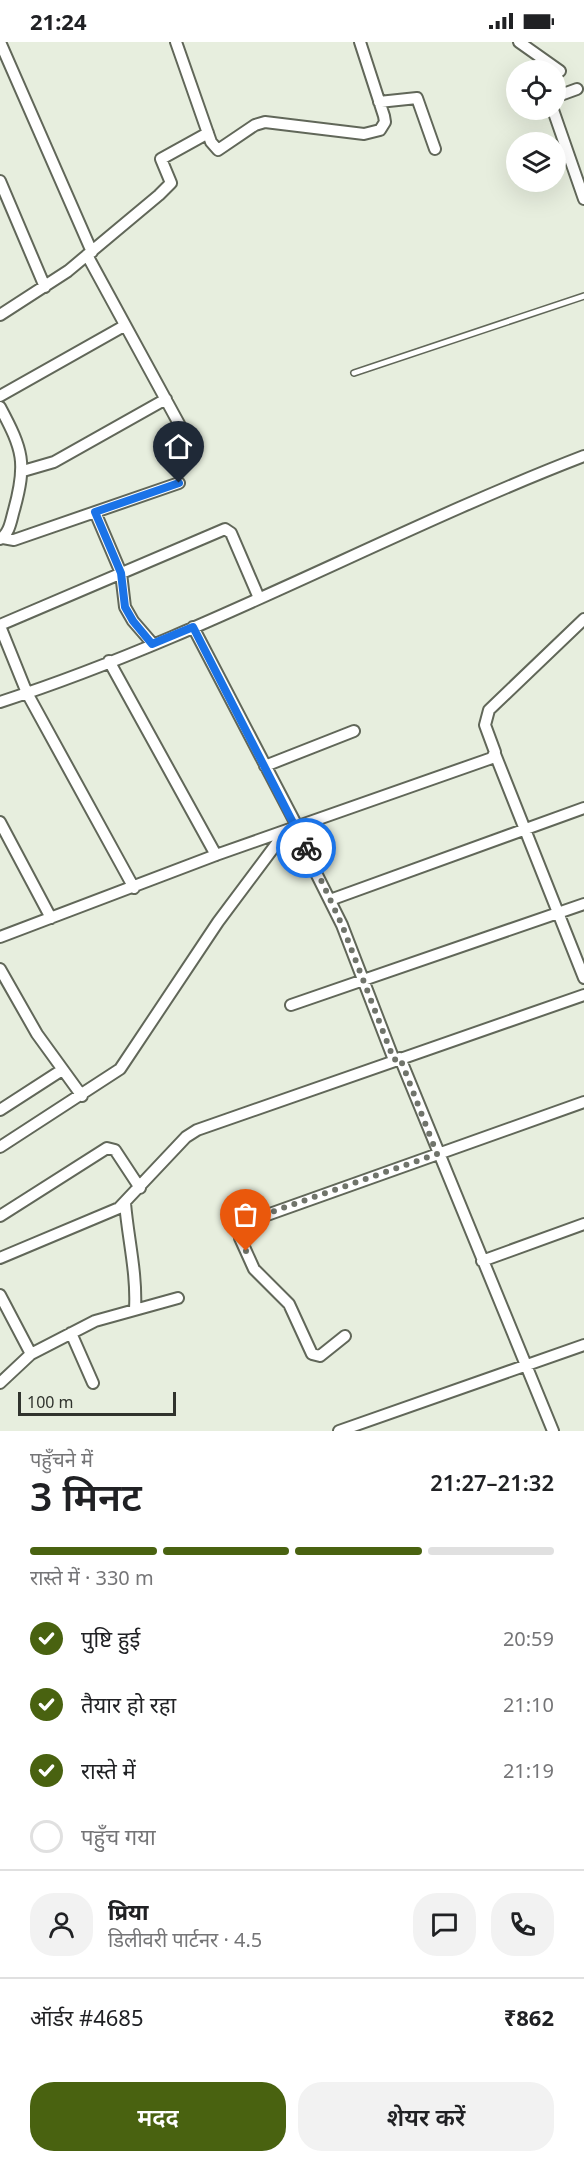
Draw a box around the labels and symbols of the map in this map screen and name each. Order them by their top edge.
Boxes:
pin [153,421,204,483]
courier [276,818,336,878]
pin [220,1189,271,1251]
scale bar [18,1389,176,1416]

